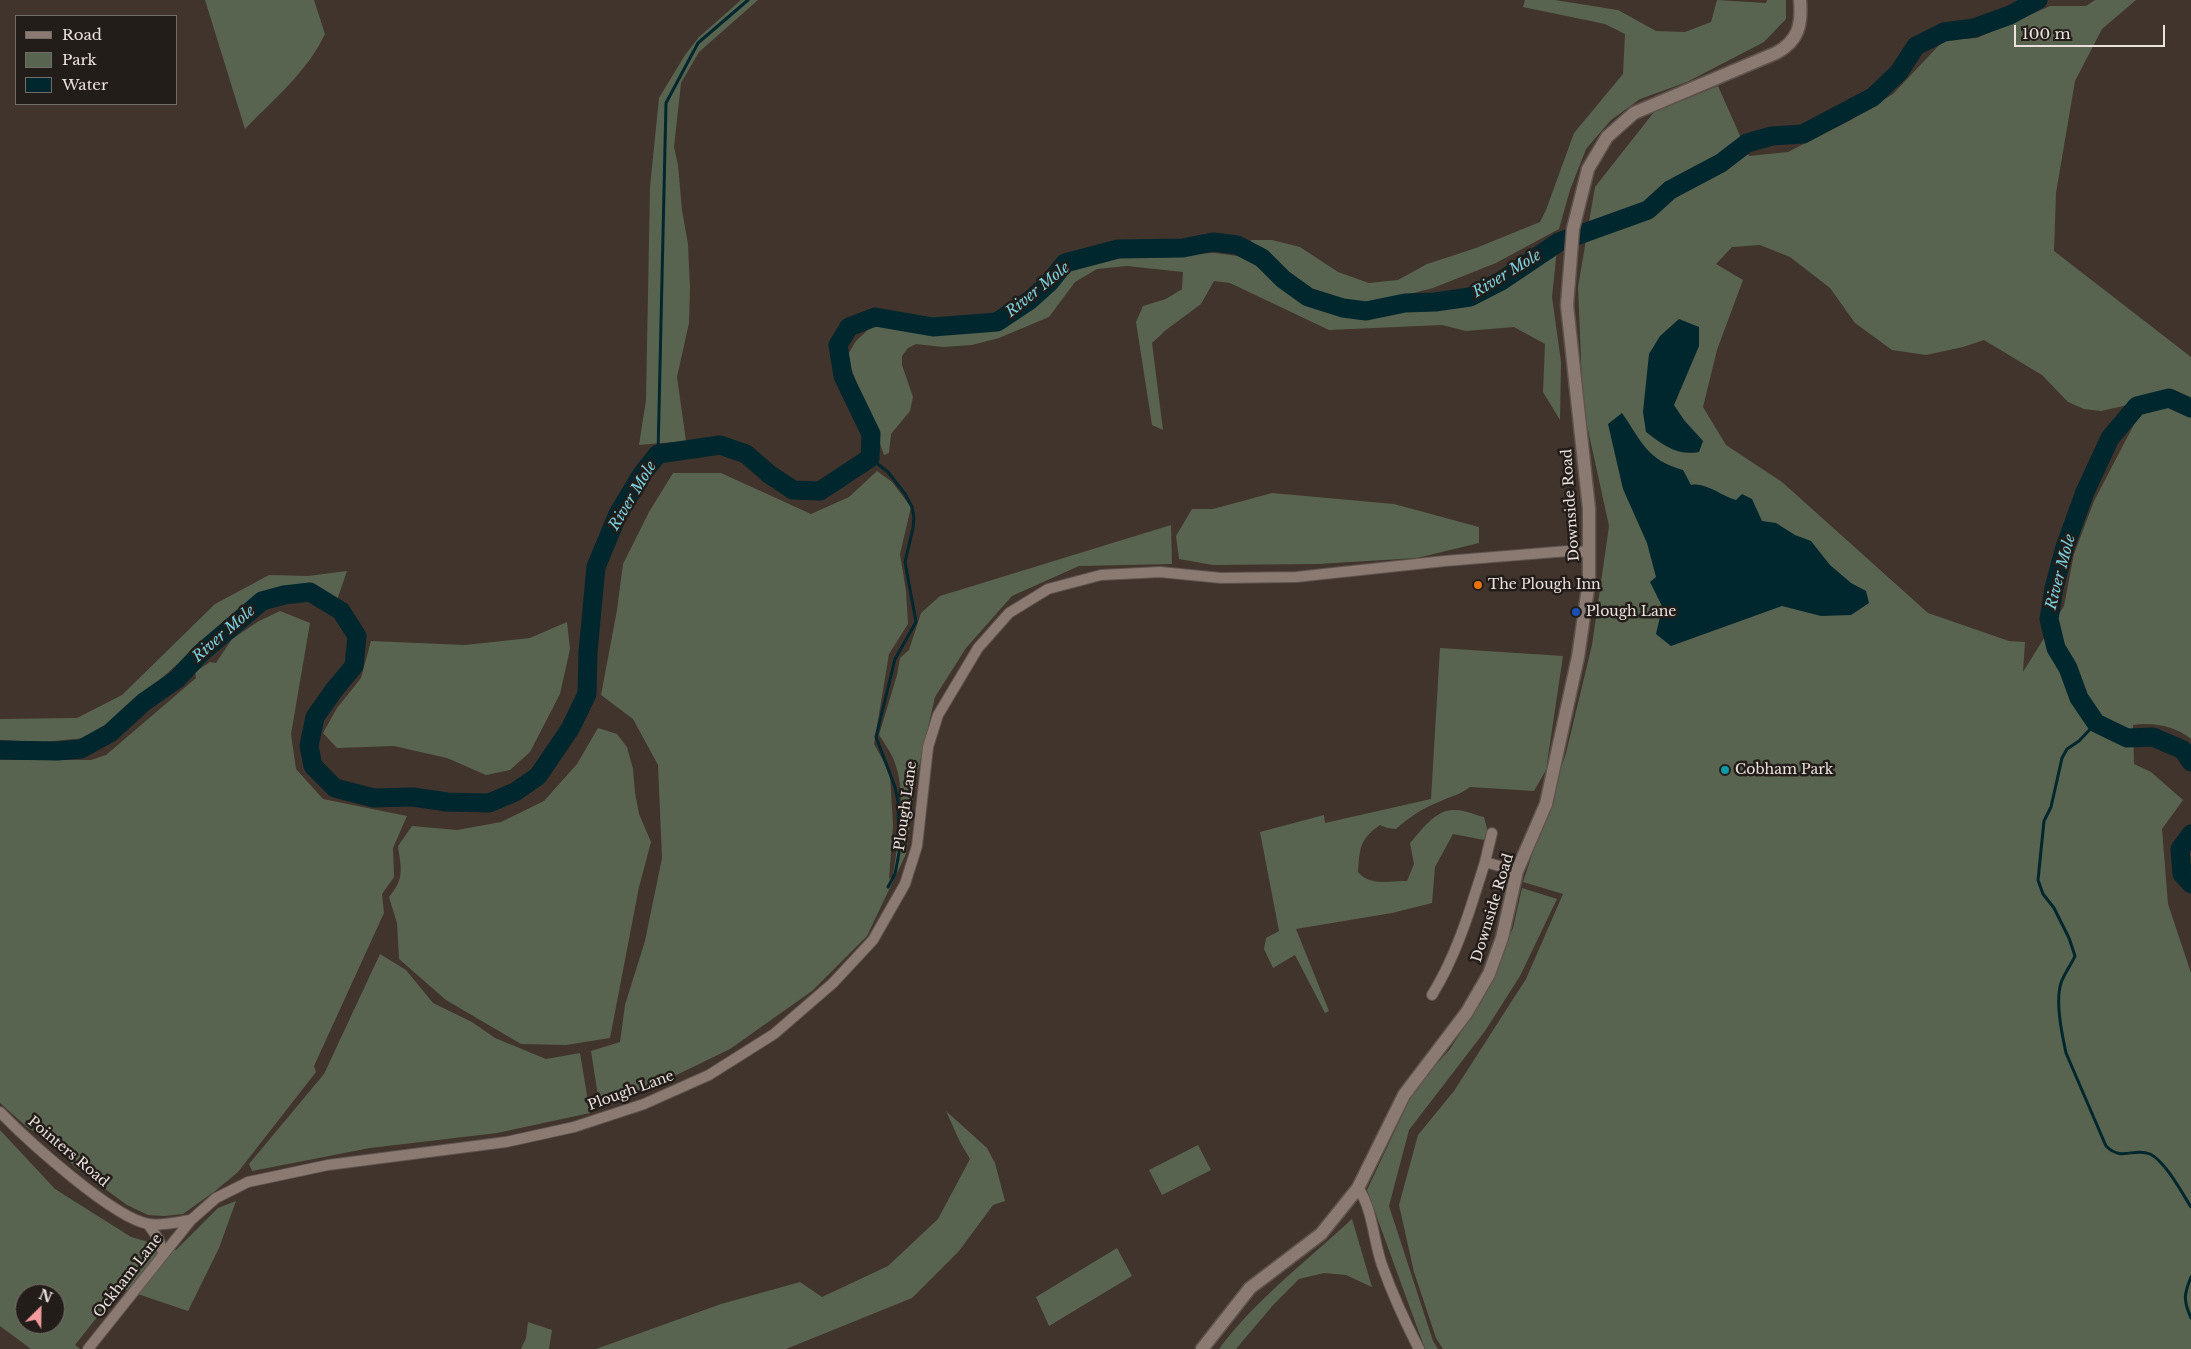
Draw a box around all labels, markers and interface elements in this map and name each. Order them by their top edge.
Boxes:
legend [15,15,178,105]
scale bar [2016,15,2167,47]
text: 100 m [2022,24,2071,43]
text: Road [62,25,102,44]
text: Park [62,50,97,69]
text: Water [62,75,108,94]
water label: River Mole [1469,246,1545,302]
water label: River Mole [1002,259,1074,321]
street label: Downside Road [1559,448,1583,562]
water label: River Mole [605,458,661,534]
water label: River Mole [2042,533,2080,611]
place label: The Plough Inn [1488,577,1601,593]
marker: The Plough Inn [1472,579,1484,591]
water label: River Mole [189,602,259,666]
place label: Plough Lane [1586,604,1676,620]
marker: Plough Lane [1570,606,1582,618]
street label: Plough Lane [891,760,921,852]
place label: Cobham Park [1735,762,1833,778]
marker: Cobham Park [1719,764,1731,776]
street label: Downside Road [1468,852,1518,964]
street label: Plough Lane [586,1068,676,1114]
street label: Pointers Road [24,1113,112,1191]
street label: Ockham Lane [90,1231,166,1321]
north arrow [15,1284,65,1334]
text: N [36,1285,55,1307]

